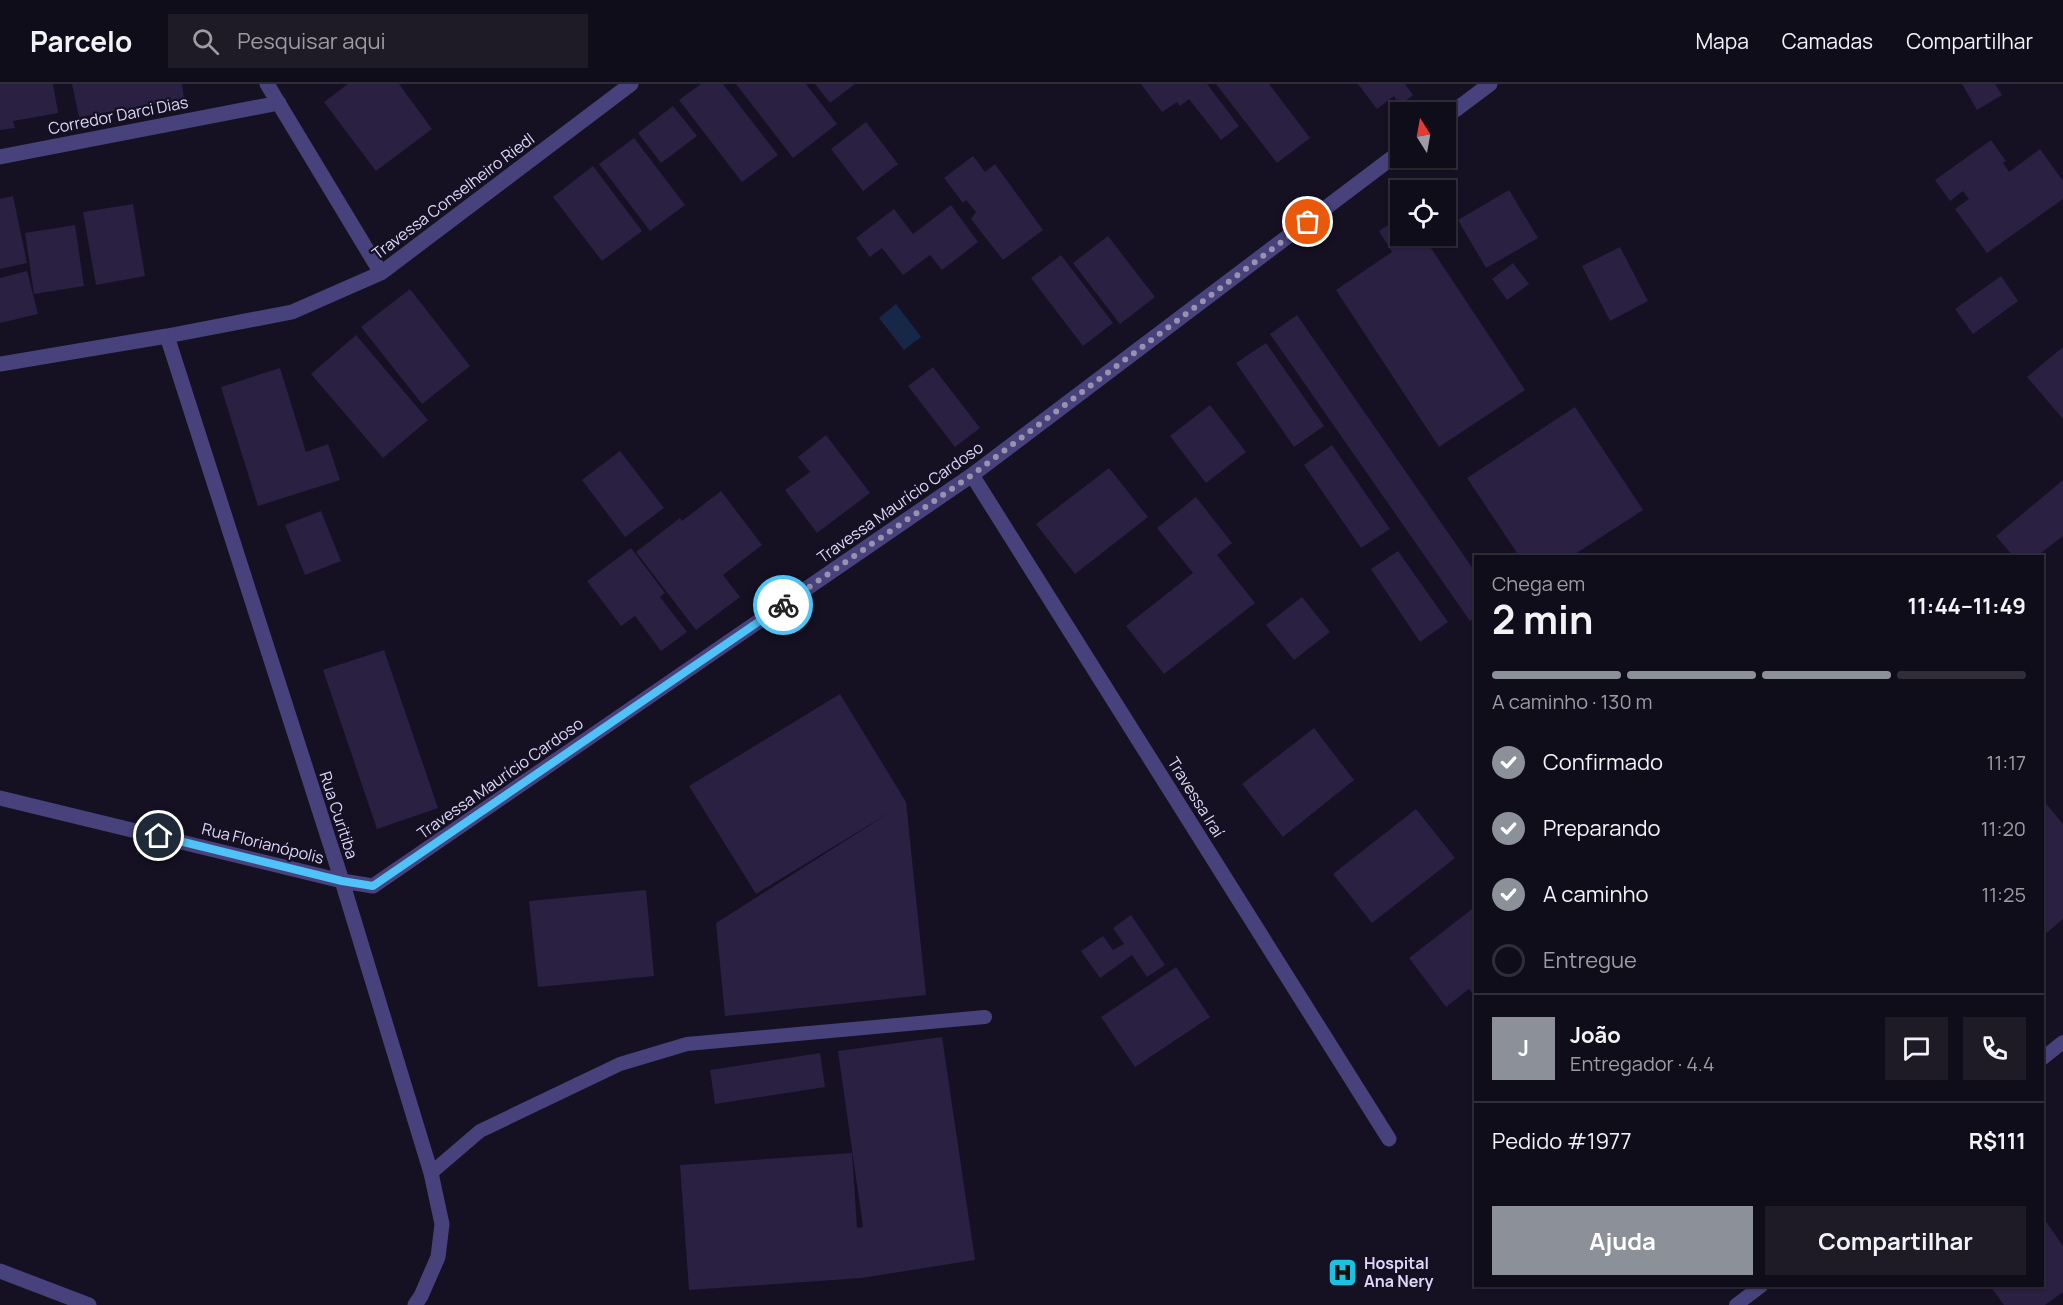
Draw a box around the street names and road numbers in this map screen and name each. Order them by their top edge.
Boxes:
street label: Corredor Darci Dias [46,91,190,139]
street label: Travessa Conselheiro Riedl [367,128,539,264]
street label: Travessa Maurício Cardoso [813,436,987,568]
street label: Travessa Maurício Cardoso [413,712,587,844]
street label: Travessa Iraí [1163,753,1229,841]
street label: Rua Curitiba [315,768,363,862]
street label: Rua Florianópolis [200,817,326,869]

